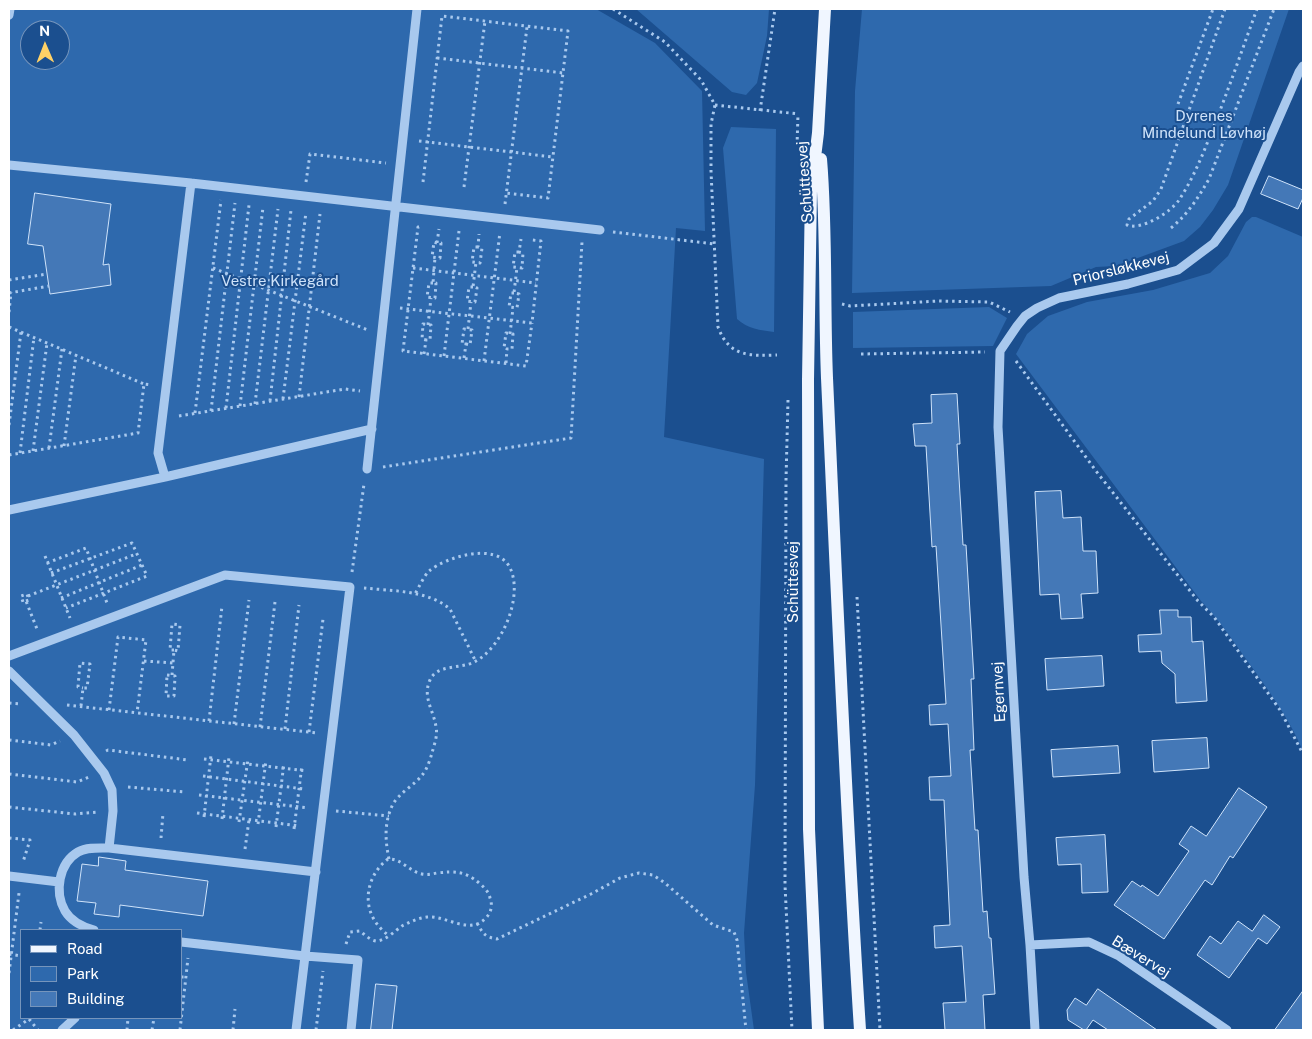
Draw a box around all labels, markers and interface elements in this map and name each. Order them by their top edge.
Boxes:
north arrow [20,20,70,70]
text: N [39,23,50,39]
park label: Dyrenes Mindelund Løvhøj [1142,107,1266,142]
street label: Schüttesvej [793,140,817,224]
street label: Priorsløkkevej [1071,248,1171,290]
park label: Vestre Kirkegård [221,272,339,290]
street label: Schüttesvej [784,541,802,623]
street label: Egernvej [988,661,1010,723]
legend [20,929,182,1019]
street label: Bævervej [1108,932,1174,982]
text: Road [67,940,103,957]
text: Park [67,965,99,982]
text: Building [67,990,125,1007]

